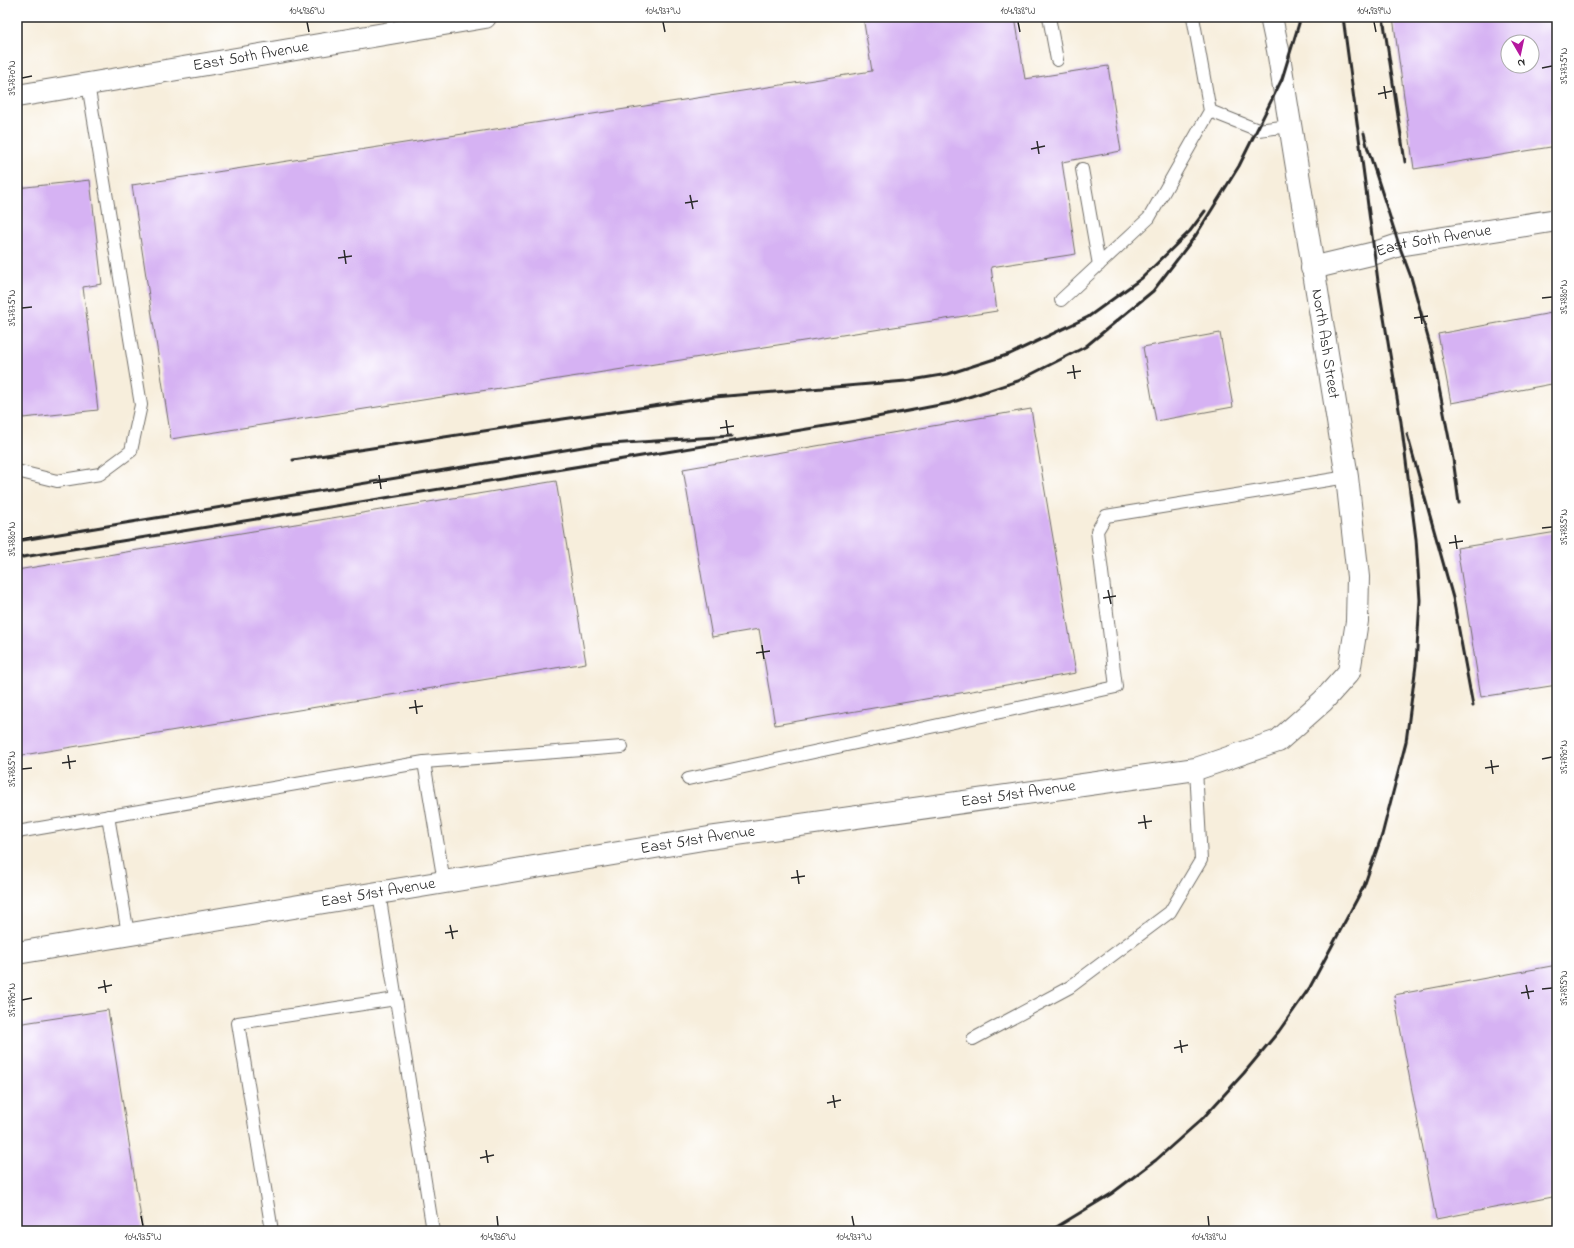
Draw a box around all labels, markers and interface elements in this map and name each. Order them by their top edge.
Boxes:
text: 104.936°W [289,4,325,19]
text: 104.937°W [645,4,681,19]
text: 104.938°W [1001,4,1036,19]
text: 104.939°W [1357,4,1391,19]
north arrow [1500,34,1540,74]
street label: East 50th Avenue [191,35,311,78]
text: 39.7875°N [1557,48,1572,84]
text: N [1516,54,1526,71]
text: 39.7870°N [5,60,20,95]
street label: East 50th Avenue [1373,218,1494,264]
text: 39.7880°N [1557,279,1572,314]
street label: North Ash Street [1304,287,1346,401]
text: 39.7875°N [5,290,20,326]
text: 39.7885°N [1557,509,1572,545]
text: 39.7880°N [5,521,20,556]
text: 39.7890°N [1557,740,1572,774]
text: 39.7885°N [5,751,20,787]
street label: East 51st Avenue [960,774,1078,814]
street label: East 51st Avenue [639,820,757,861]
street label: East 51st Avenue [319,872,438,914]
text: 39.7895°N [1557,970,1572,1006]
text: 39.7890°N [5,983,20,1017]
text: 104.935°W [125,1230,162,1245]
text: 104.936°W [480,1230,516,1245]
text: 104.937°W [836,1230,872,1245]
text: 104.938°W [1192,1230,1227,1245]

